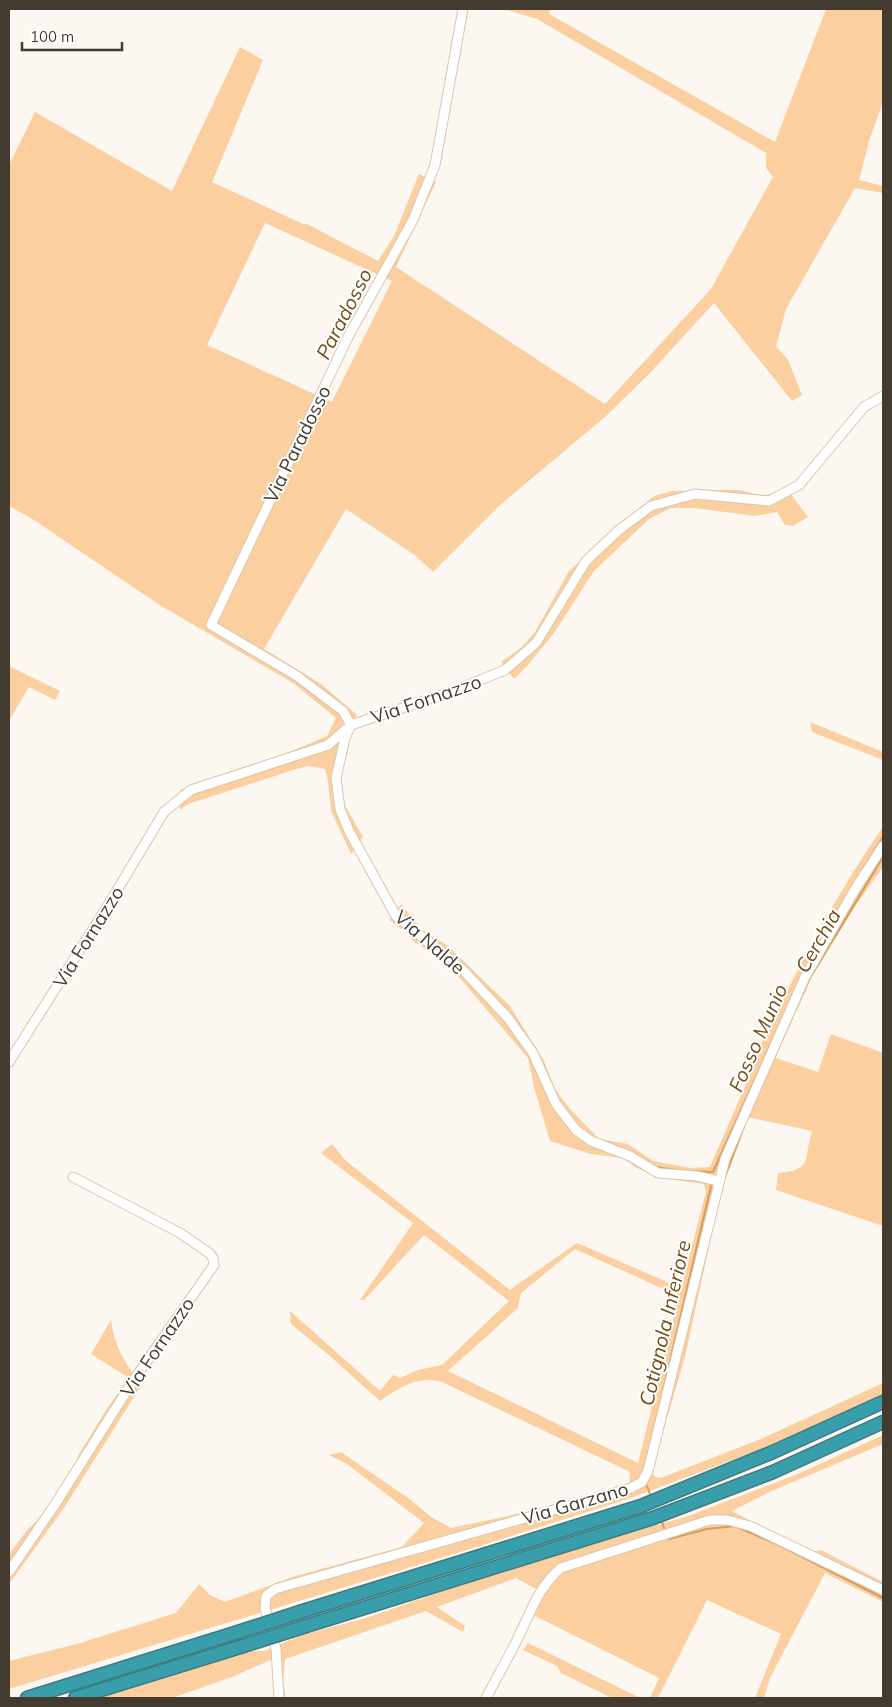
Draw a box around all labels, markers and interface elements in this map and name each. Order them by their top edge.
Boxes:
scale bar [22,20,122,52]
text: 100 m [30,27,74,46]
water label: Paradosso [310,264,377,363]
street label: Via Paradosso [258,381,336,507]
street label: Via Fornazzo [368,669,484,729]
street label: Via Fornazzo [47,882,129,992]
water label: Cerchia [789,904,846,977]
street label: Via Nalde [390,905,470,979]
water label: Fosso Munio [723,980,792,1096]
water label: Cotignola Inferiore [633,1238,696,1408]
street label: Via Fornazzo [115,1293,199,1401]
street label: Via Garzano [519,1476,631,1530]

